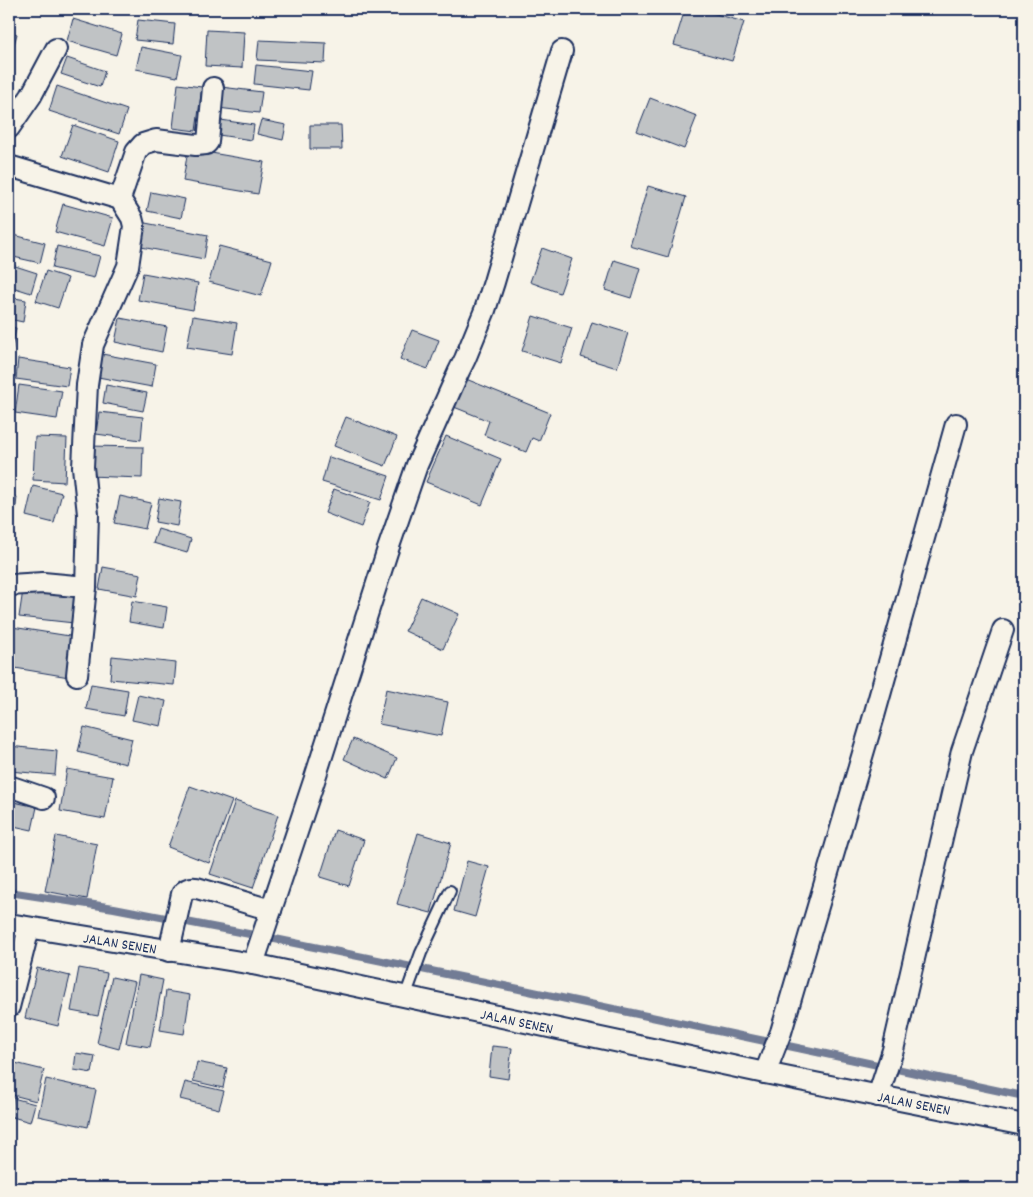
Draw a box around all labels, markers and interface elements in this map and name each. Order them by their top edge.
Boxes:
street label: JALAN SENEN [81,928,158,962]
street label: JALAN SENEN [478,1005,555,1041]
street label: JALAN SENEN [875,1087,952,1123]

